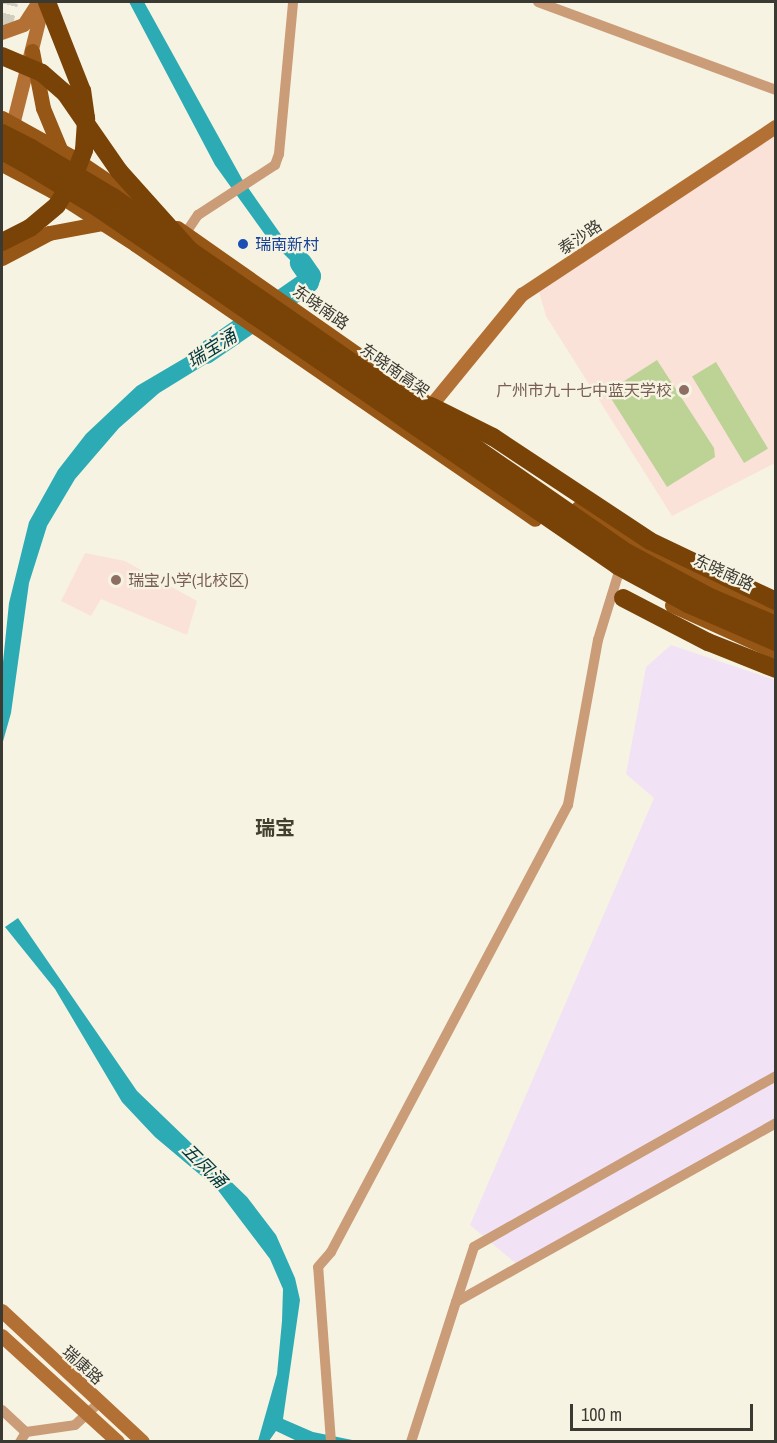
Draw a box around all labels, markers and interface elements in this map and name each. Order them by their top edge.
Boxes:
street label: 泰沙路 [555,216,605,258]
place label: 瑞南新村 [255,234,319,254]
marker: 瑞南新村 [236,237,250,251]
street label: 东晓南路 [289,281,353,333]
water label: 瑞宝涌 [183,326,241,372]
street label: 东晓南高架 [357,339,433,401]
place label: 广州市九十七中蓝天学校 [496,380,672,400]
marker: 广州市九十七中蓝天学校 [677,383,691,397]
street label: 东晓南路 [691,550,757,594]
place label: 瑞宝小学(北校区) [128,570,249,590]
marker: 瑞宝小学(北校区) [109,573,123,587]
district label: 瑞宝 [255,815,295,839]
water label: 五凤涌 [177,1139,231,1193]
street label: 瑞康路 [59,1342,107,1388]
scale bar [573,1392,756,1430]
text: 100 m [581,1402,622,1427]

